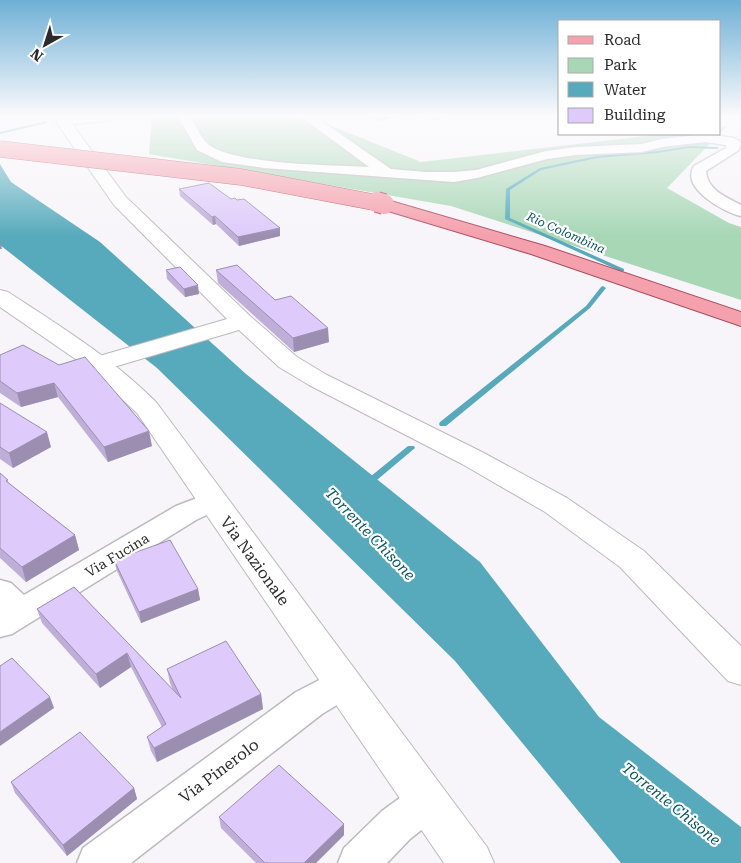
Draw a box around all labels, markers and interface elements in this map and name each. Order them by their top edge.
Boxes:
north arrow [20,20,70,70]
legend [558,20,721,135]
text: Road [604,31,641,49]
text: N [27,45,46,65]
text: Park [604,56,638,74]
text: Water [604,81,646,99]
text: Building [604,106,666,124]
water label: Rio Colombina [524,209,607,257]
water label: Torrente Chisone [321,484,419,584]
street label: Via Nazionale [216,513,294,609]
street label: Via Fucina [82,530,152,580]
street label: Via Pinerolo [176,735,263,807]
water label: Torrente Chisone [618,759,724,849]

